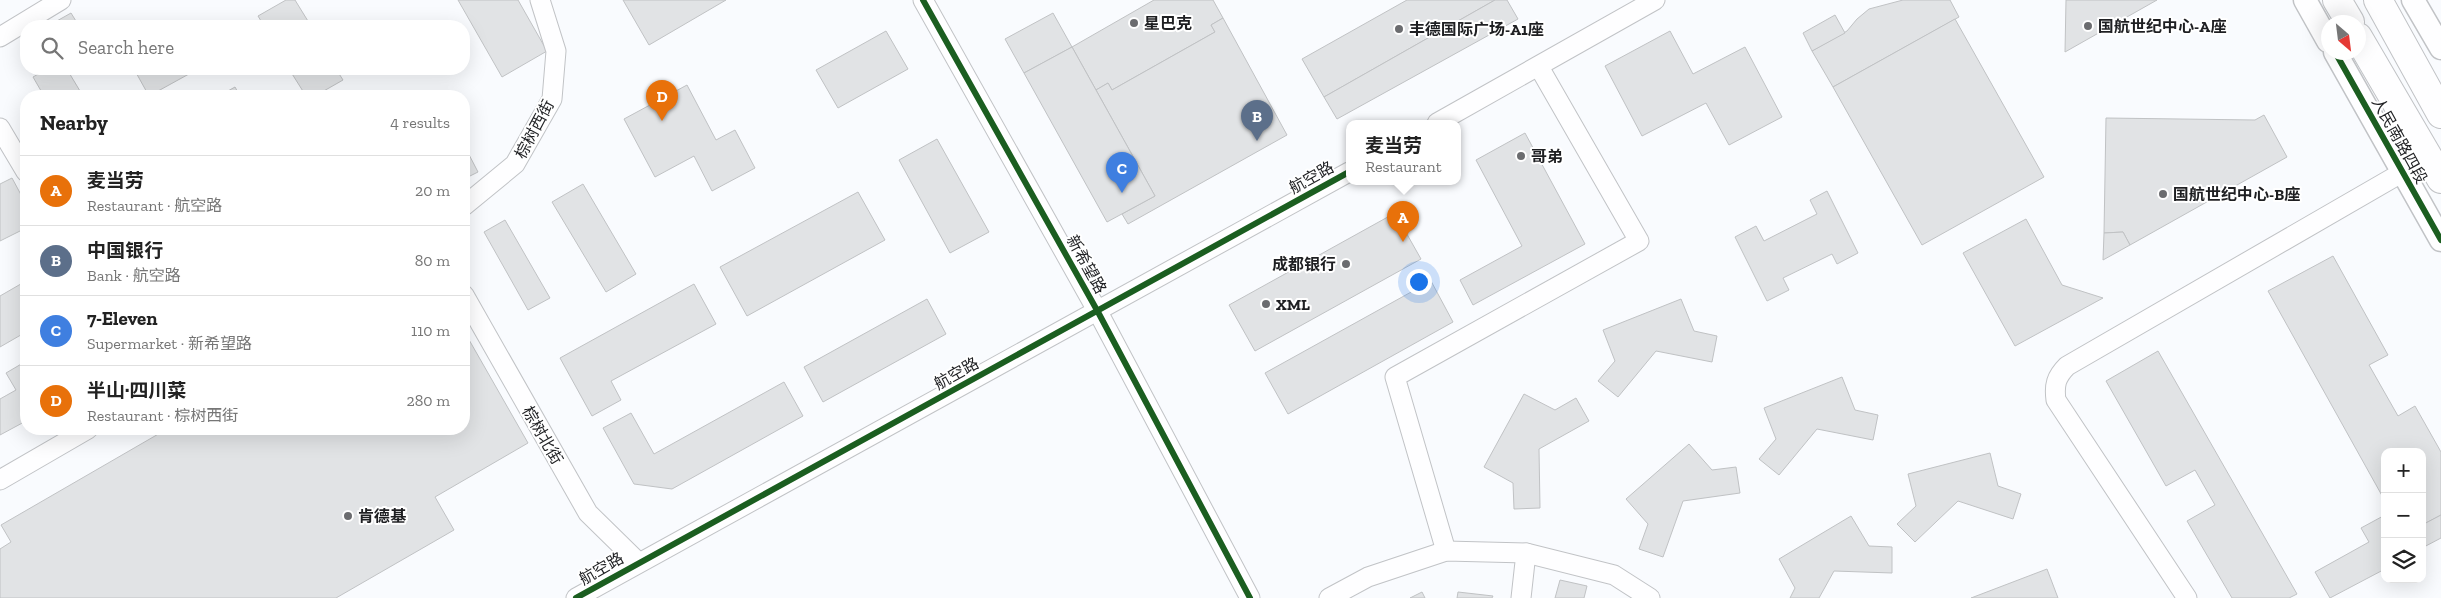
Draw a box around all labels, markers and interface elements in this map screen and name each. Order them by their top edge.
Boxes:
place label: 星巴克 [1144,14,1192,33]
north arrow [2321,15,2366,60]
marker: 星巴克 [1128,17,1140,29]
place label: 国航世纪中心-A座 [2098,17,2226,36]
search box [20,20,470,75]
place label: 丰德国际广场-A1座 [1409,20,1544,39]
marker: 国航世纪中心-A座 [2082,20,2094,32]
marker: 丰德国际广场-A1座 [1393,23,1405,35]
icon: search [38,34,66,62]
text: Search here [78,36,174,59]
pin: D [646,80,678,121]
street label: 人民南路四段 [2368,94,2431,187]
street label: 棕树西街 [511,97,558,162]
pin: B [1241,100,1273,141]
text: Nearby [40,110,108,135]
text: 4 results [390,113,450,132]
popup [1346,120,1461,185]
text: 麦当劳 [1365,134,1422,157]
place label: 哥弟 [1531,147,1563,166]
marker: 哥弟 [1515,150,1527,162]
pin: C [1106,152,1138,193]
street label: 航空路 [1286,157,1337,197]
text: Restaurant [1365,157,1442,176]
text: 麦当劳 [87,169,144,192]
text: A [51,181,62,200]
text: 20 m [415,181,450,200]
place label: 国航世纪中心-B座 [2173,185,2300,204]
marker: 国航世纪中心-B座 [2157,188,2169,200]
text: Restaurant · 航空路 [87,196,222,215]
pin: A [1387,201,1419,242]
street label: 新希望路 [1063,232,1110,297]
text: 中国银行 [87,239,163,262]
text: B [51,251,61,270]
text: 80 m [415,251,450,270]
place label: 成都银行 [1272,255,1336,274]
marker: 成都银行 [1340,258,1352,270]
text: Bank · 航空路 [87,266,181,285]
your location [1406,269,1432,295]
place label: XML [1276,295,1310,314]
marker: XML [1260,298,1272,310]
text: 7-Eleven [87,307,158,330]
text: C [51,321,61,340]
text: 110 m [411,321,450,340]
text: Supermarket · 新希望路 [87,334,252,353]
street label: 航空路 [931,353,982,393]
text: 半山·四川菜 [87,379,186,402]
text: D [50,391,62,410]
text: 280 m [406,391,450,410]
street label: 棕树北街 [518,403,567,468]
text: Restaurant · 棕树西街 [87,406,238,425]
map controls [2381,448,2426,583]
button: + [2381,448,2426,493]
button: − [2381,493,2426,538]
place label: 肯德基 [358,507,407,526]
marker: 肯德基 [342,510,354,522]
button: layers [2381,538,2426,583]
street label: 航空路 [576,548,627,589]

